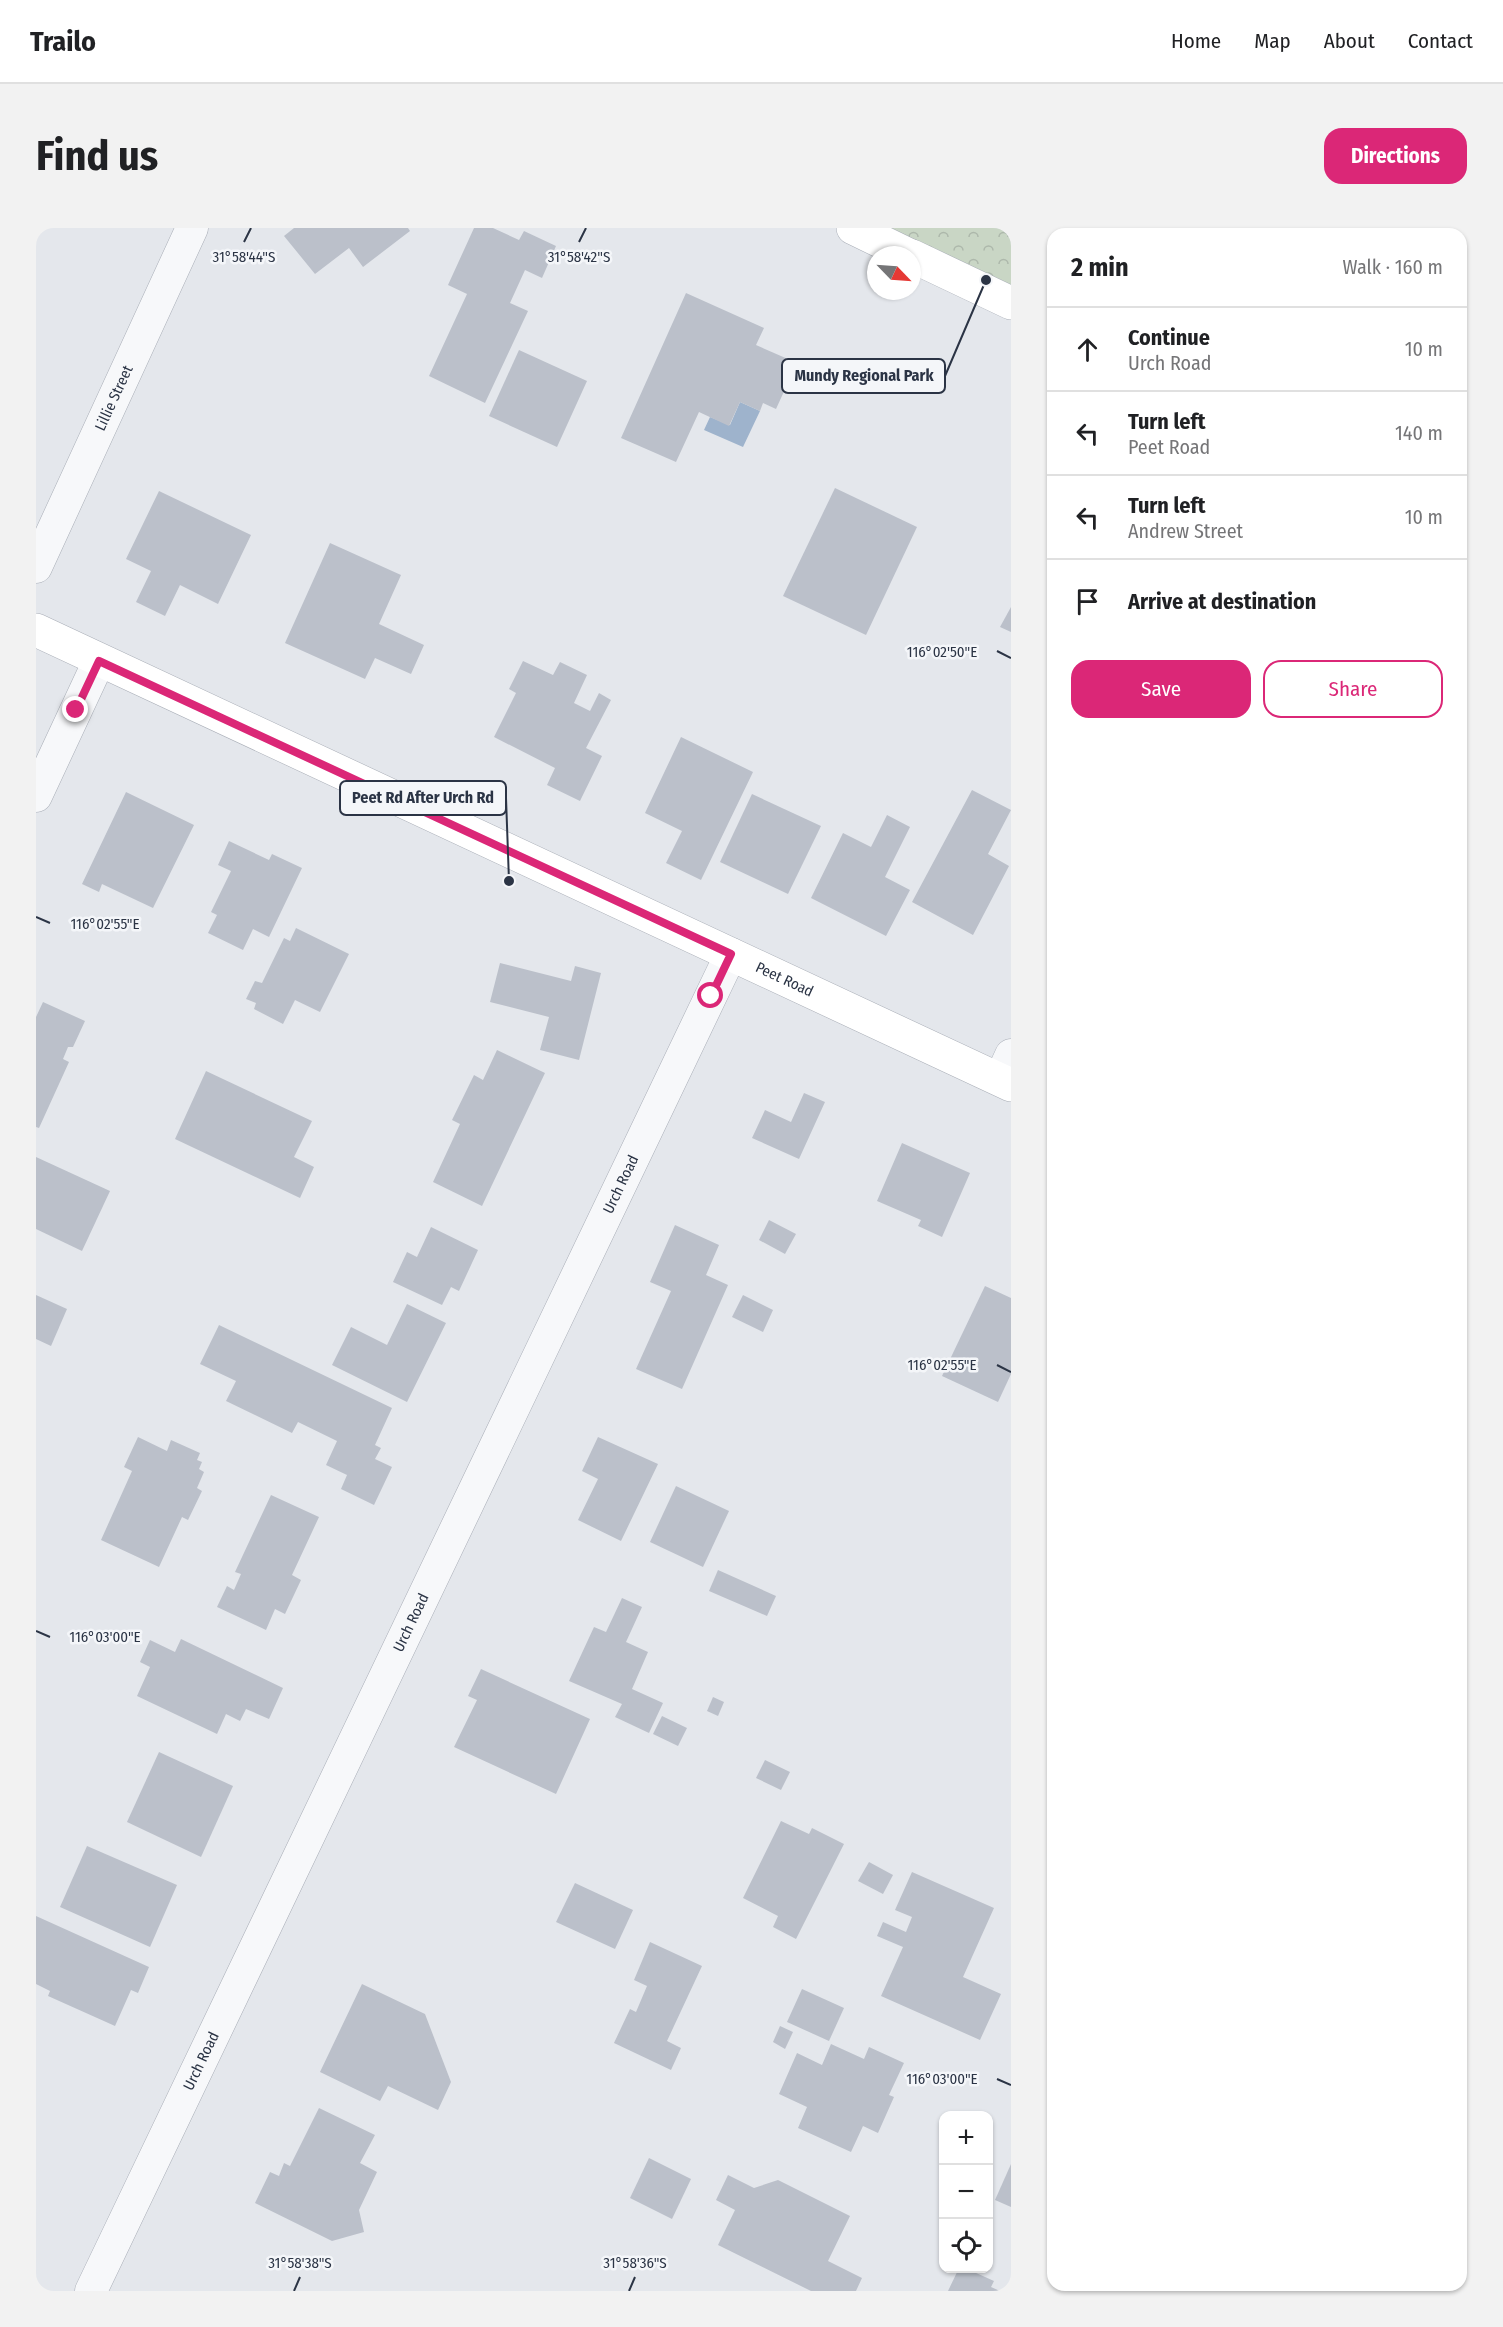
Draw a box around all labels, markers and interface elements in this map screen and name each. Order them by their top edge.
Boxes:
text: Trailo [30,25,96,58]
text: Home [1171,28,1221,54]
text: Map [1254,28,1291,54]
text: About [1324,28,1375,54]
text: Contact [1408,28,1473,54]
button: Directions [1324,128,1467,184]
text: Find us [36,131,158,181]
north arrow [867,246,921,300]
text: 31°58'44"S [213,248,275,266]
text: 31°58'42"S [548,248,610,266]
text: 2 min [1071,252,1129,283]
text: Walk · 160 m [1343,255,1443,279]
text: Continue [1128,324,1210,351]
icon: ahead [1071,333,1104,366]
text: 10 m [1405,337,1443,361]
text: Urch Road [1128,351,1211,375]
callout: Mundy Regional Park [782,359,945,393]
street label: Lillie Street [91,362,137,434]
text: Mundy Regional Park [794,366,934,385]
text: Turn left [1128,408,1206,435]
icon: left [1071,417,1104,450]
text: 140 m [1395,421,1443,445]
text: Peet Road [1128,435,1210,459]
text: Turn left [1128,492,1206,519]
icon: left [1071,501,1104,534]
text: 10 m [1405,505,1443,529]
text: Andrew Street [1128,519,1243,543]
icon: arrive [1071,585,1104,618]
text: Arrive at destination [1128,588,1316,615]
text: 116°02'50"E [907,643,977,661]
button: Save [1071,660,1251,718]
button: Share [1263,660,1443,718]
route end [62,696,88,722]
callout: Peet Rd After Urch Rd [340,781,506,815]
text: Peet Rd After Urch Rd [352,788,494,807]
text: 116°02'55"E [70,915,140,933]
street label: Peet Road [753,958,816,1001]
route start [697,982,723,1008]
street label: Urch Road [599,1152,642,1216]
text: 116°02'55"E [907,1356,977,1374]
street label: Urch Road [389,1590,433,1655]
text: 116°03'00"E [69,1628,141,1646]
street label: Urch Road [179,2029,223,2093]
text: 116°03'00"E [906,2070,978,2088]
map controls [939,2111,993,2273]
button: + [939,2111,993,2165]
button: − [939,2165,993,2219]
button: locate [939,2219,993,2273]
text: 31°58'38"S [268,2254,332,2272]
text: 31°58'36"S [603,2254,667,2272]

